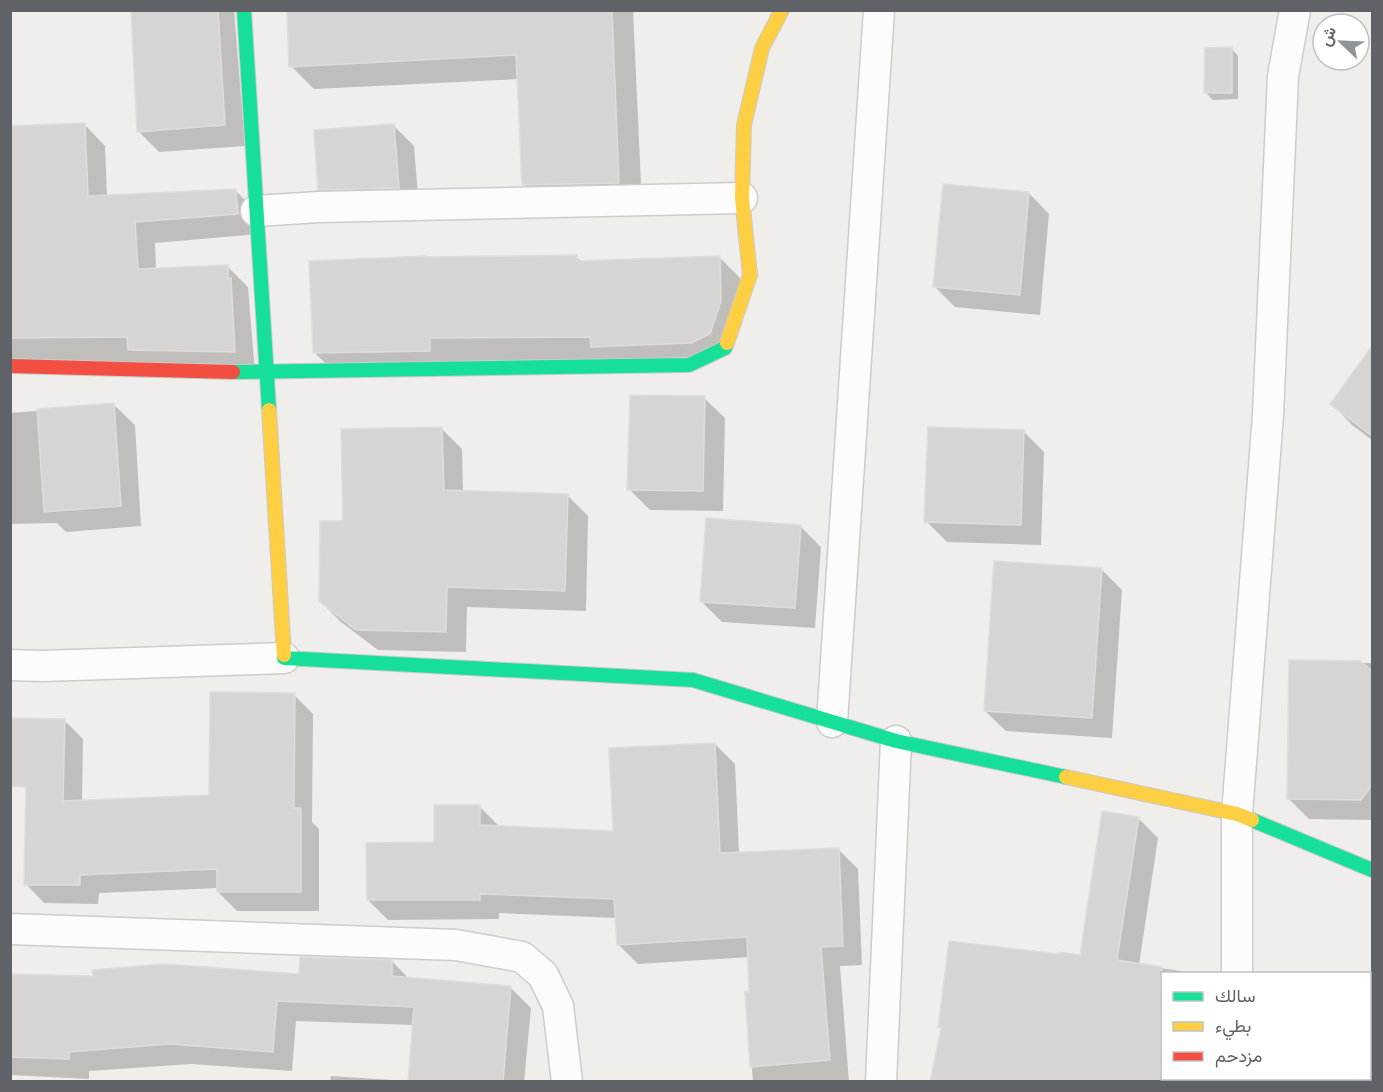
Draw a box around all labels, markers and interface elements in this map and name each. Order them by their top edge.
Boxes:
north arrow [1311,12,1371,72]
text: ش [1315,24,1340,49]
legend [1161,972,1371,1080]
text: سالك [1215,985,1255,1007]
text: بطيء [1215,1015,1251,1041]
text: مزدحم [1215,1045,1262,1068]

